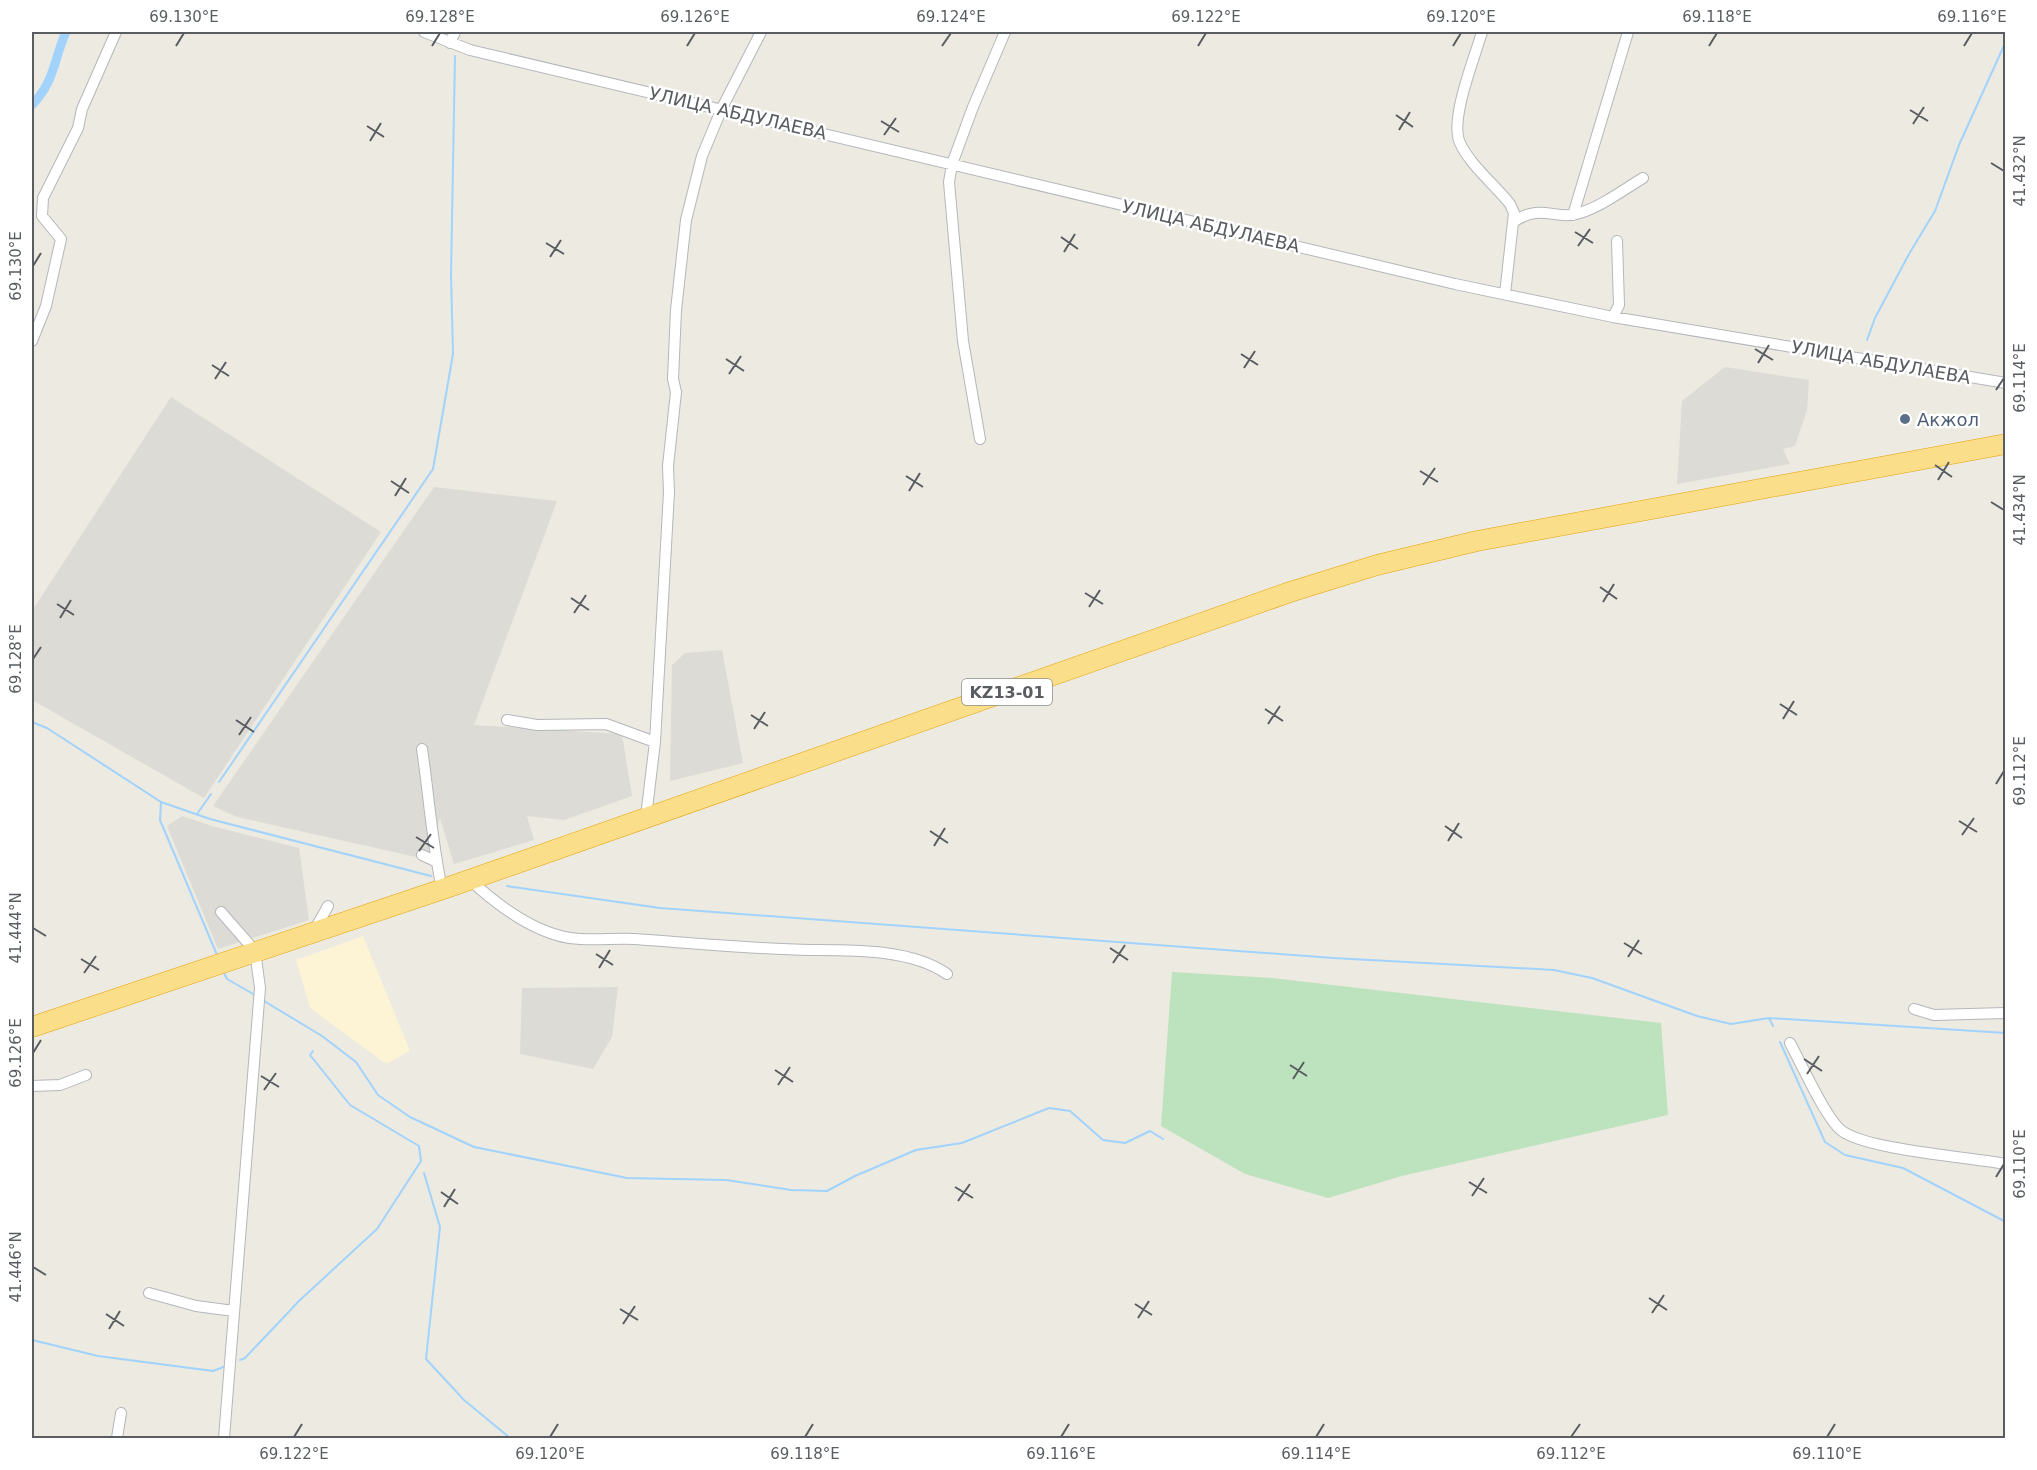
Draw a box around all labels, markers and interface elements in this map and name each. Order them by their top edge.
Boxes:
text: 69.130°E [149,8,219,26]
text: 69.128°E [405,8,475,26]
text: 69.126°E [660,8,730,26]
text: 69.124°E [916,8,986,26]
text: 69.122°E [1171,8,1241,26]
text: 69.120°E [1426,8,1496,26]
text: 69.118°E [1682,8,1752,26]
text: 69.116°E [1937,8,2007,26]
street label: УЛИЦА АБДУЛАЕВА [647,82,829,144]
text: 41.432°N [2011,135,2029,207]
street label: УЛИЦА АБДУЛАЕВА [1120,195,1302,257]
text: 69.130°E [7,231,25,301]
street label: УЛИЦА АБДУЛАЕВА [1790,336,1973,388]
text: 69.114°E [2011,343,2029,413]
place label: Акжол [1917,409,1979,430]
marker: Акжол [1898,412,1912,426]
text: 41.434°N [2011,474,2029,546]
text: 69.128°E [7,624,25,694]
road number: KZ13-01 [962,679,1052,705]
text: 69.112°E [2011,736,2029,806]
text: 41.444°N [7,892,25,964]
text: 69.126°E [7,1018,25,1088]
text: 69.110°E [2011,1129,2029,1199]
text: 41.446°N [7,1231,25,1303]
text: 69.122°E [259,1445,329,1463]
text: 69.120°E [515,1445,585,1463]
text: 69.118°E [770,1445,840,1463]
text: 69.116°E [1026,1445,1096,1463]
text: 69.114°E [1281,1445,1351,1463]
text: 69.112°E [1536,1445,1606,1463]
text: 69.110°E [1792,1445,1862,1463]

